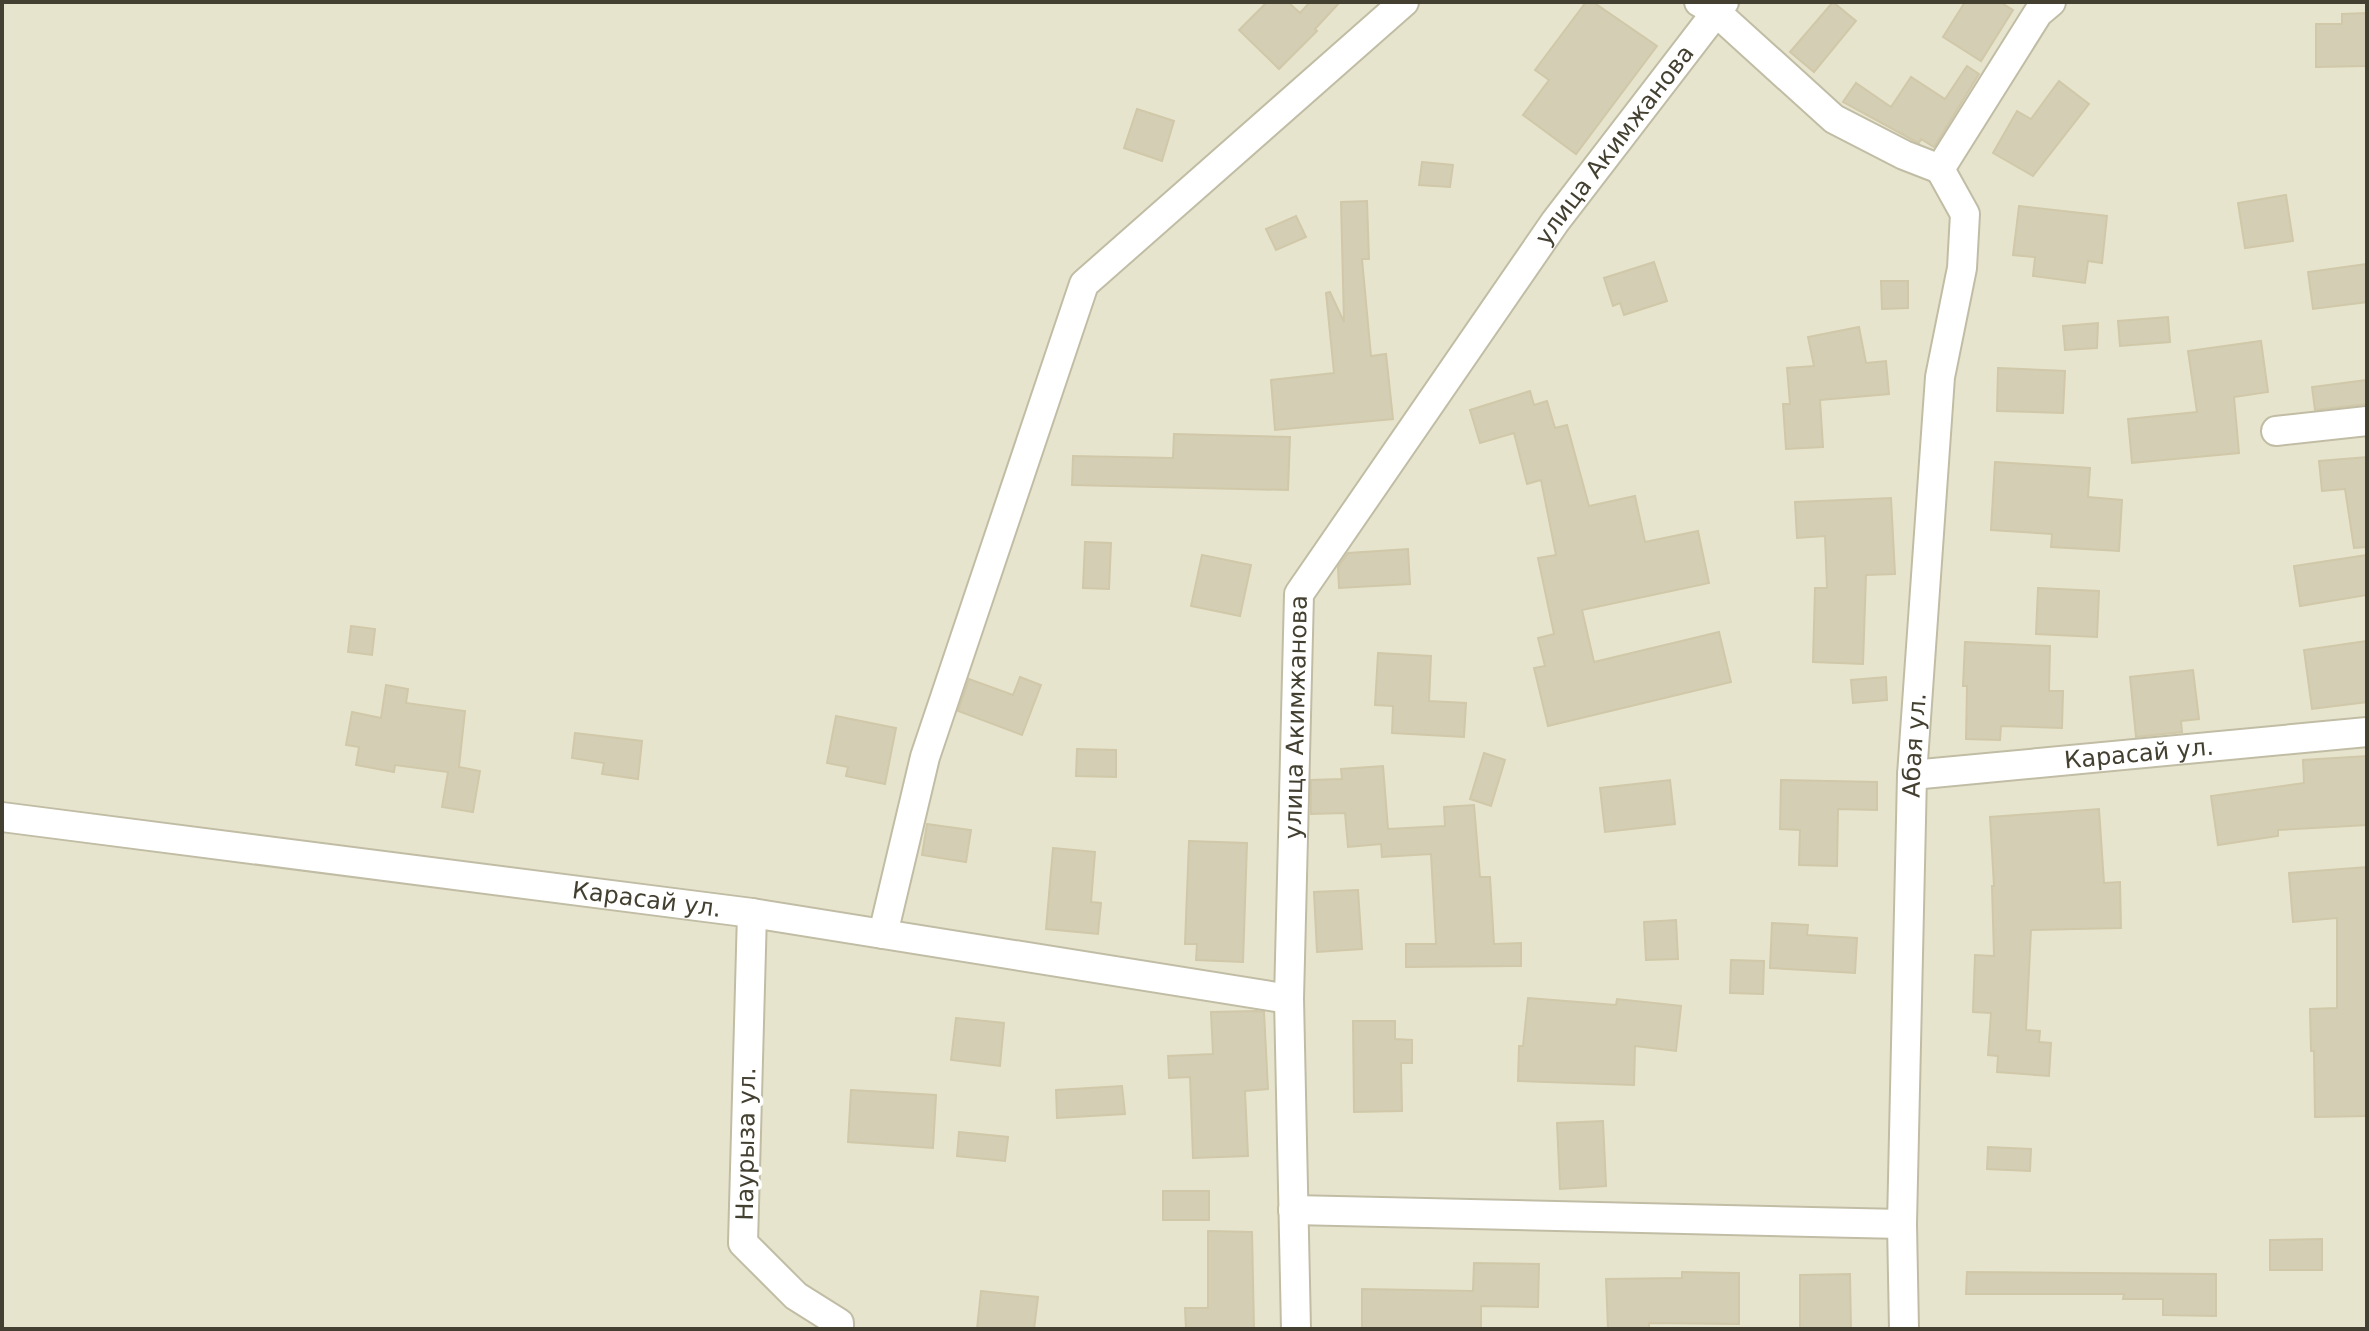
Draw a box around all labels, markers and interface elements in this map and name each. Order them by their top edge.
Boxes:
street label: улица Акимжанова [1529,40,1700,250]
street label: улица Акимжанова [1279,595,1313,840]
street label: Абая ул. [1897,692,1932,798]
street label: Карасай ул. [2063,733,2215,775]
street label: Карасай ул. [571,876,723,923]
street label: Наурыза ул. [731,1067,761,1221]

